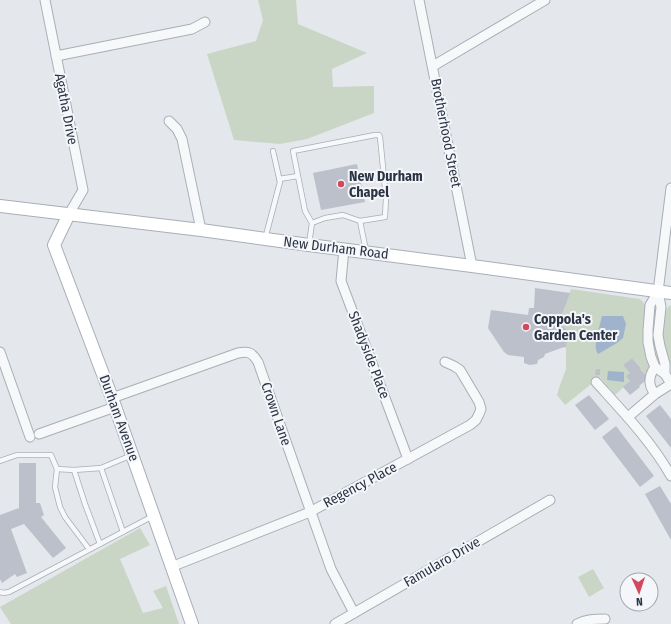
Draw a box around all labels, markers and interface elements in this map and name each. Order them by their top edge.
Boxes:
street label: Agatha Drive [51,72,81,146]
street label: Brotherhood Street [427,77,465,189]
place label: New Durham Chapel [349,168,423,201]
marker: New Durham Chapel [336,179,346,189]
street label: New Durham Road [283,233,389,263]
street label: Shadyside Place [345,309,394,401]
place label: Coppola's Garden Center [534,311,618,344]
marker: Coppola's Garden Center [521,322,531,332]
street label: Durham Avenue [95,372,143,464]
street label: Crown Lane [257,380,295,448]
street label: Regency Place [320,458,400,511]
street label: Famularo Drive [401,533,483,591]
north arrow [619,572,659,612]
text: N [636,595,643,608]

